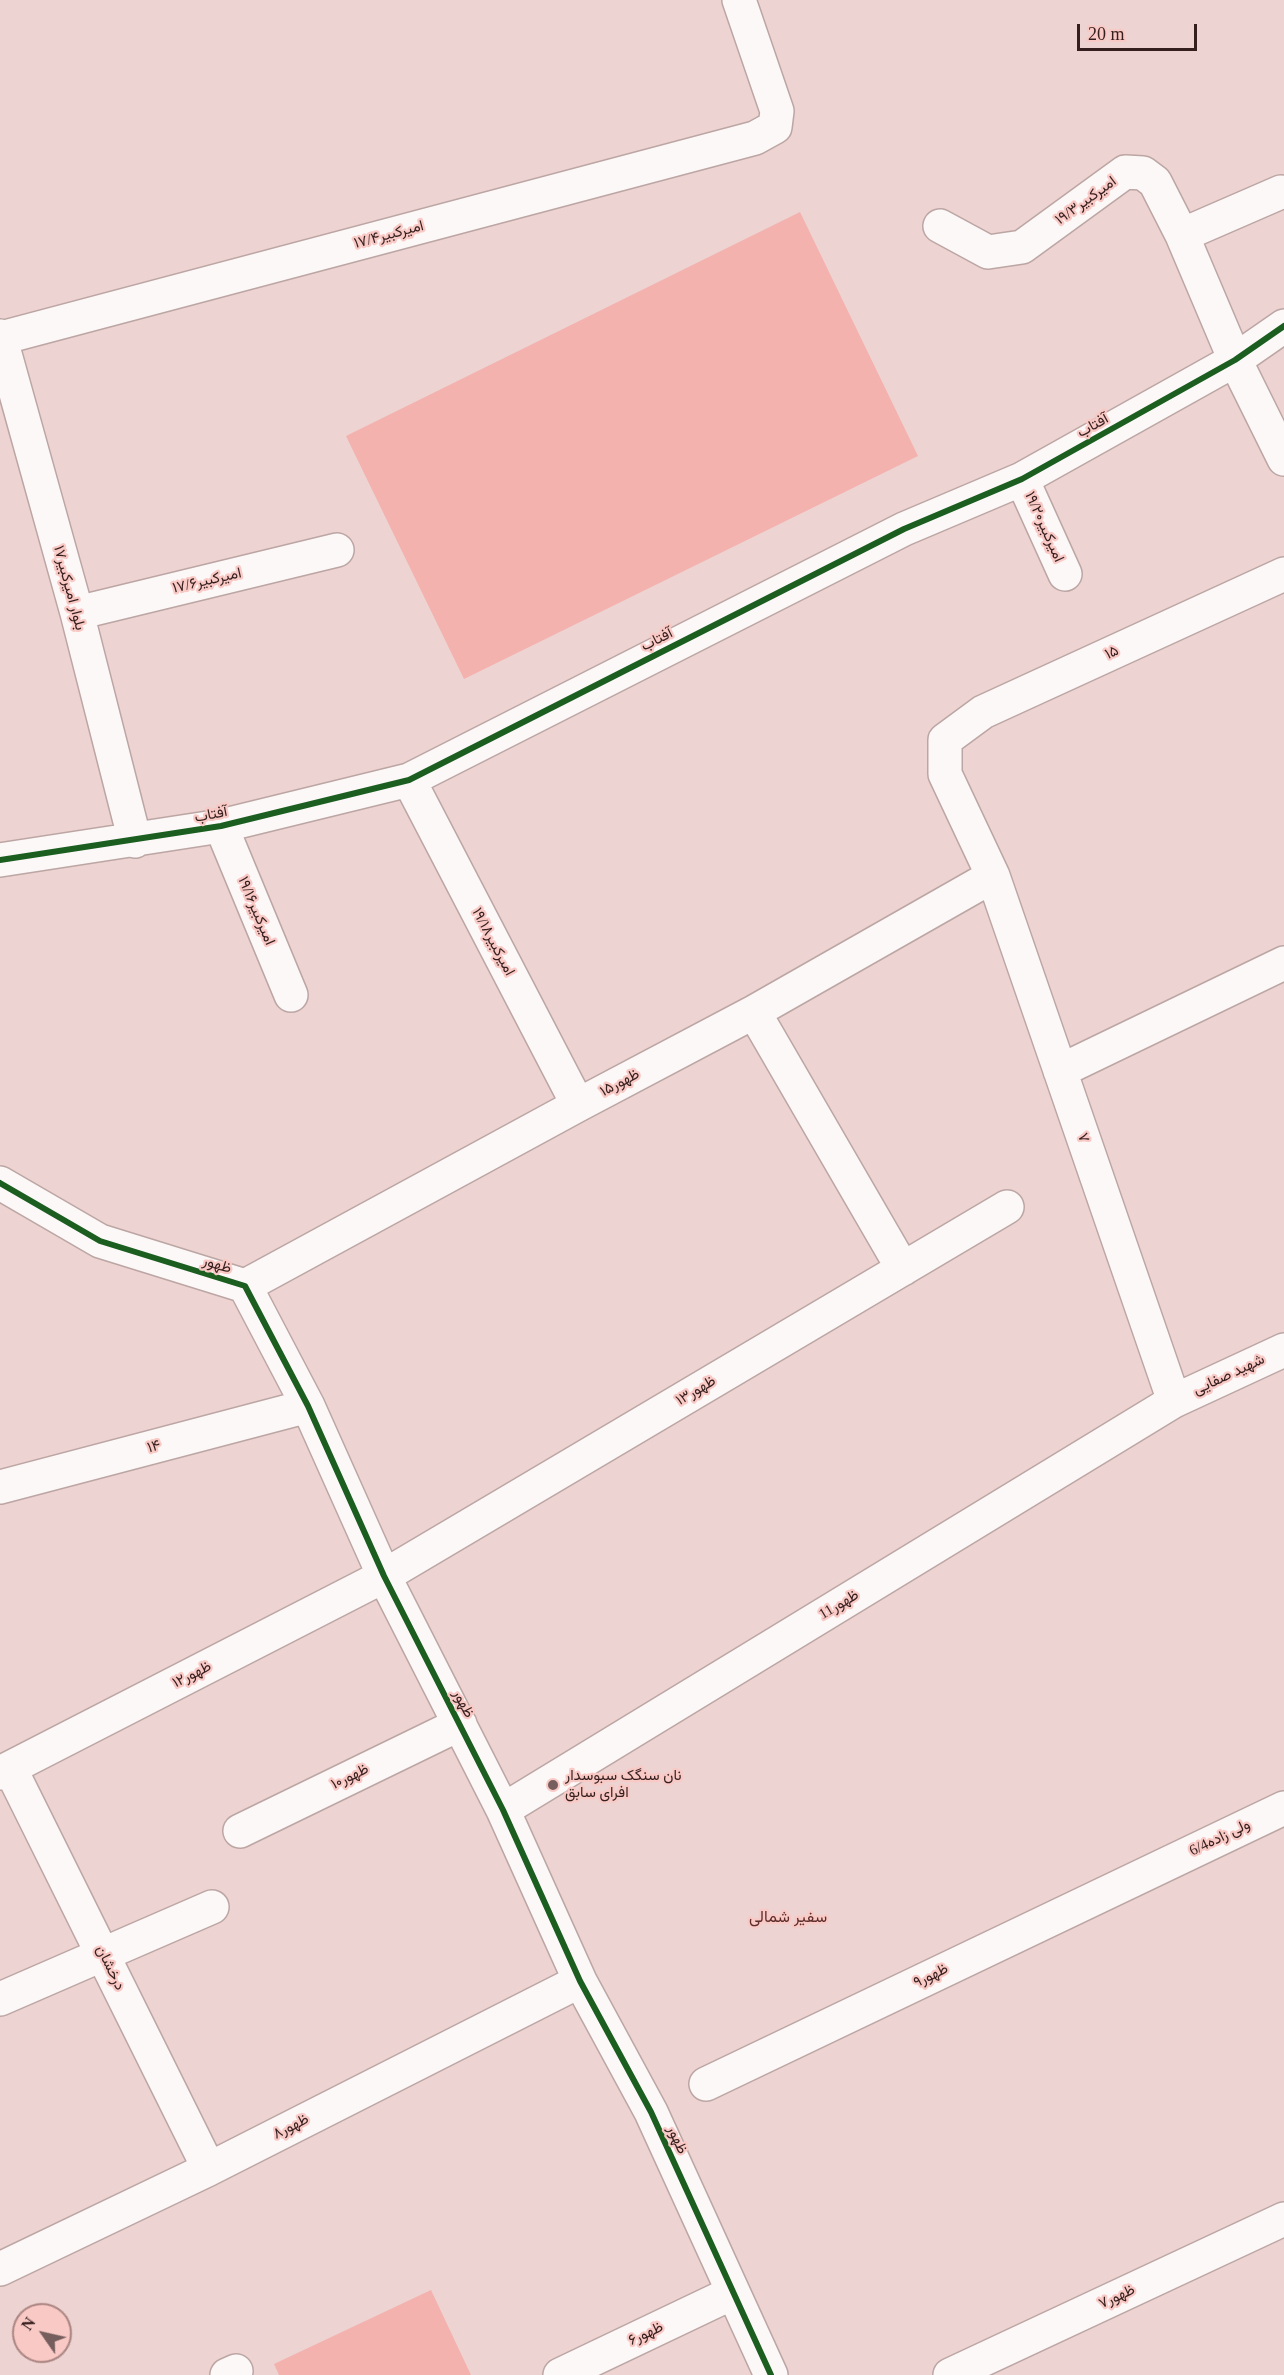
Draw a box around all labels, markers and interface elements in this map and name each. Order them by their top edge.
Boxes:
scale bar [1080,12,1200,50]
text: 20 m [1088,24,1125,44]
street label: امیرکبیر۱۹/۳ [1052,173,1120,229]
street label: امیرکبیر۱۷/۴ [352,217,426,253]
street label: آفتاب [1074,410,1112,442]
street label: امیرکبیر۱۹/۲۰ [1020,489,1068,565]
street label: بلوار امیرکبیر۱۷ [49,544,89,632]
street label: امیرکبیر۱۷/۶ [171,564,243,598]
street label: آفتاب [638,624,676,656]
street label: ۱۵ [1102,642,1122,664]
street label: آفتاب [193,803,229,827]
street label: امیرکبیر۱۹/۱۶ [233,874,279,948]
street label: امیرکبیر۱۹/۱۸ [468,905,518,979]
street label: ظهور۱۵ [597,1065,643,1101]
street label: ۷ [1073,1131,1093,1145]
street label: ظهور [200,1252,234,1278]
street label: شهید صفایی [1190,1351,1268,1399]
street label: ظهور۱۳ [673,1372,719,1410]
street label: ۱۴ [145,1437,163,1457]
street label: 11ظهور [816,1586,862,1624]
street label: ظهور۱۲ [170,1658,214,1692]
street label: ظهور [448,1687,478,1721]
street label: ظهور۱۰ [328,1760,372,1794]
place label: نان سنگک سبوسدار افرای سابق [565,1767,682,1802]
marker: نان سنگک سبوسدار افرای سابق [546,1778,560,1792]
street label: 6/4ولی زاده [1187,1816,1253,1860]
district label: سفیر شمالی [749,1908,827,1928]
street label: درخشان [91,1943,129,1993]
street label: ظهور۹ [911,1960,951,1992]
street label: ظهور۸ [270,2110,312,2144]
street label: ظهور [663,2123,691,2157]
street label: ظهور۷ [1096,2281,1138,2313]
north arrow [12,2303,72,2363]
text: N [18,2314,39,2333]
street label: ظهور۶ [626,2318,666,2350]

